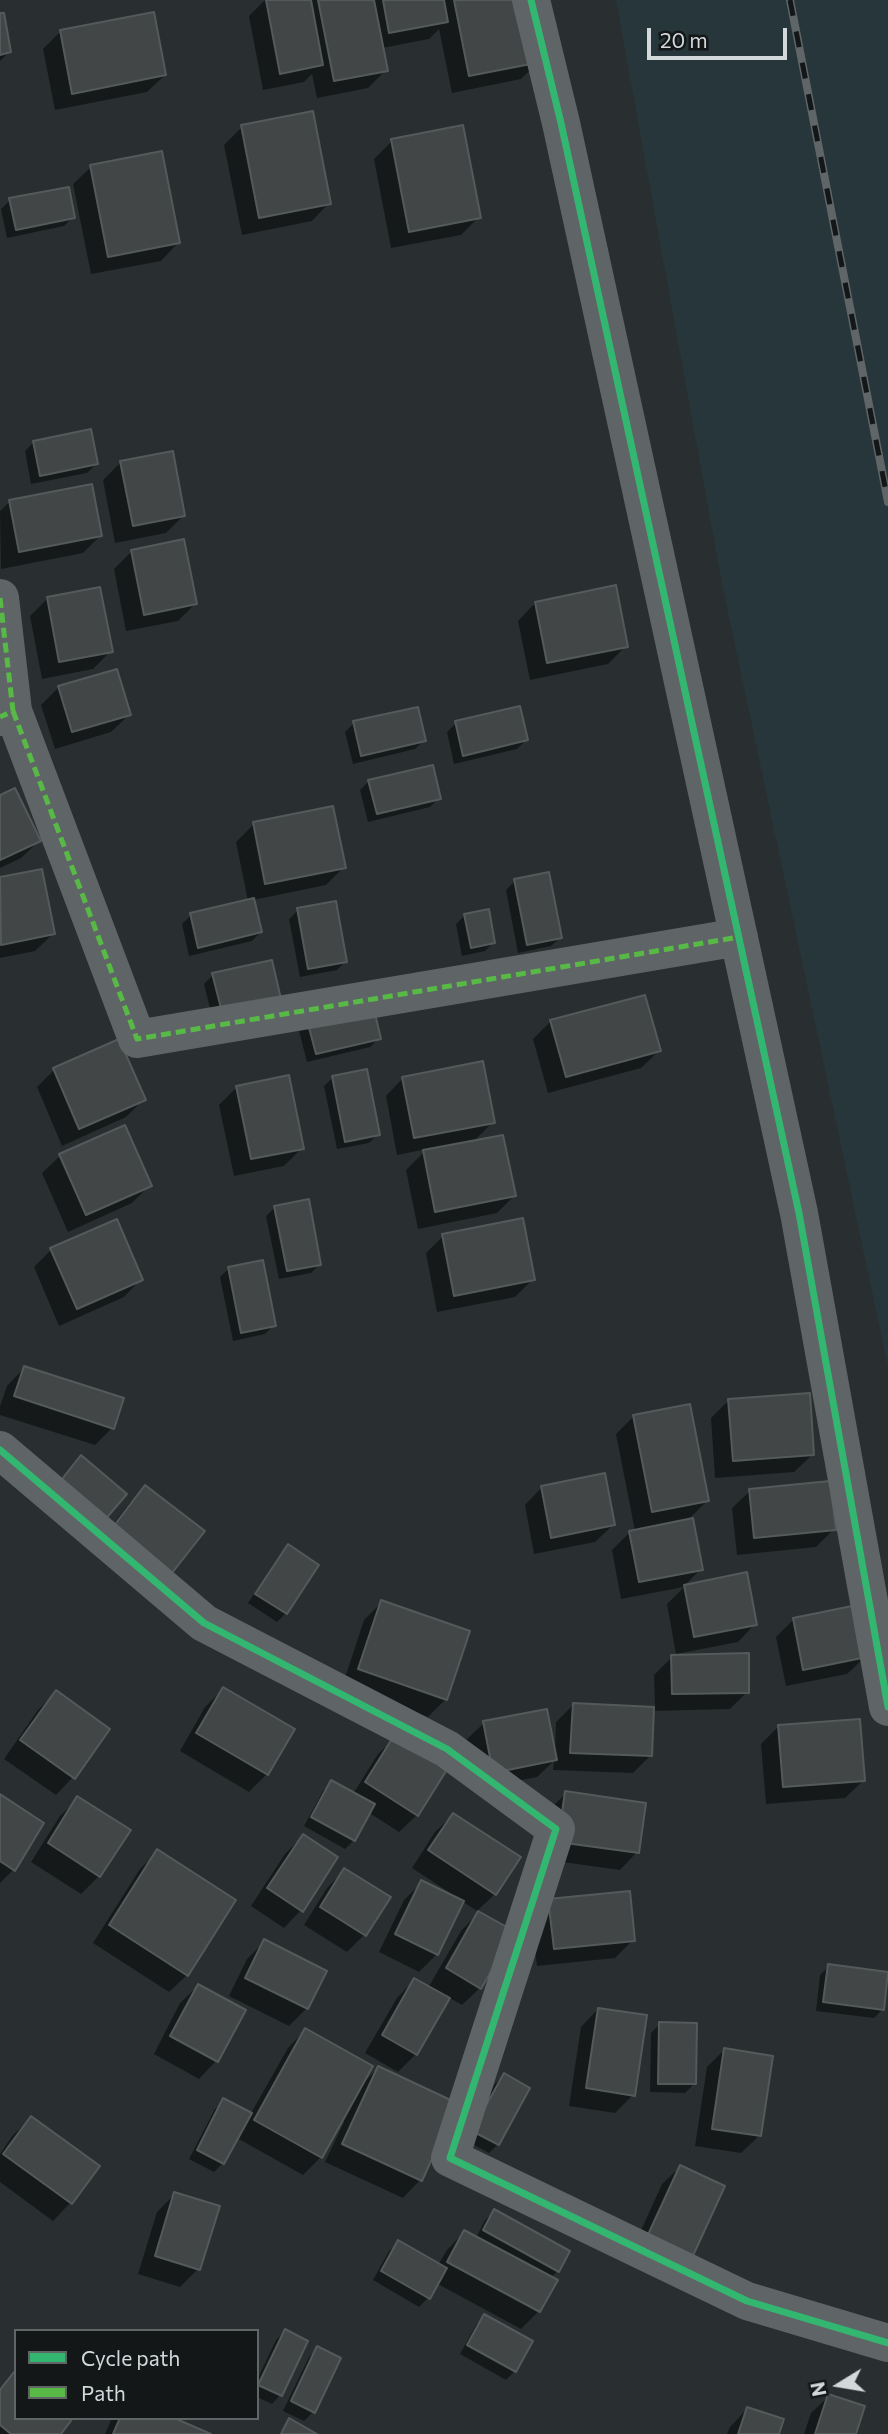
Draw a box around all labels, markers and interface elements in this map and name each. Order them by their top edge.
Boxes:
scale bar [650,14,790,58]
text: 20 m [660,27,708,52]
legend [14,2329,259,2420]
text: Cycle path [81,2345,180,2370]
north arrow [804,2350,874,2420]
text: Path [81,2380,126,2405]
text: N [805,2380,831,2398]

